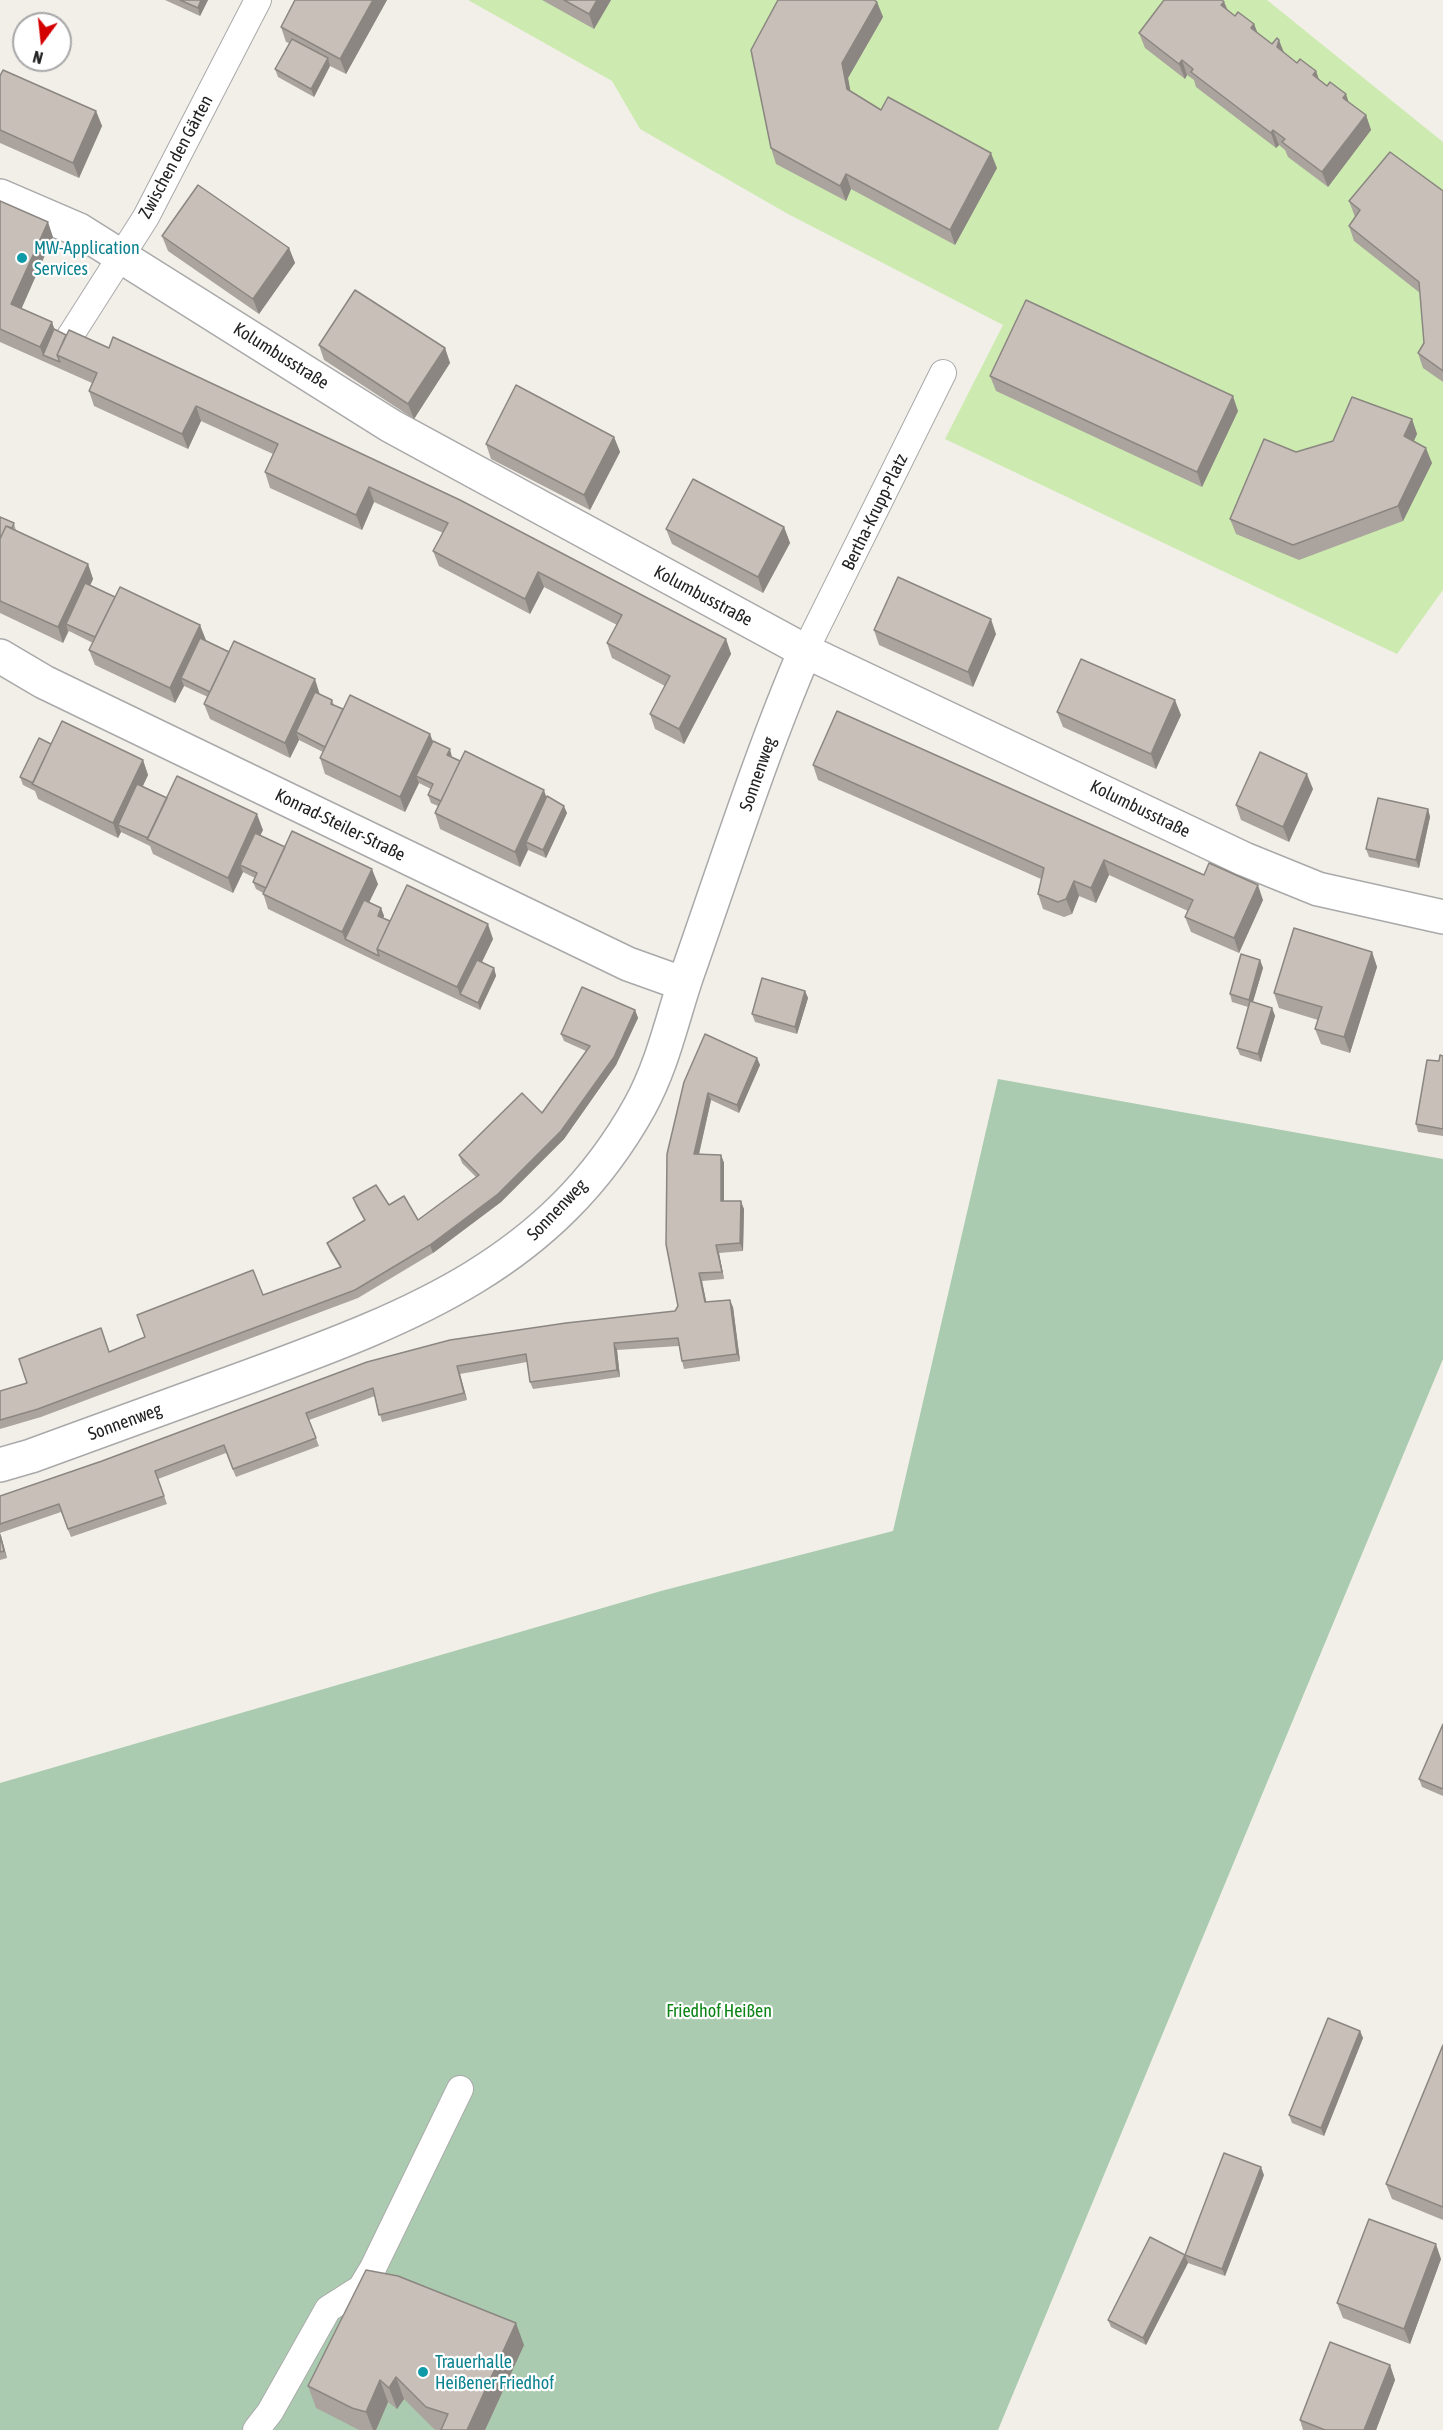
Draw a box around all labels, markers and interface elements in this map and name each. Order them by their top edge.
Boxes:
north arrow [12,12,72,72]
text: N [31,48,45,67]
street label: Zwischen den Gärten [134,91,218,223]
place label: MW-Application Services [34,237,140,280]
marker: MW-Application Services [15,251,29,265]
street label: Kolumbusstraße [229,318,333,394]
street label: Bertha-Krupp-Platz [838,450,912,574]
street label: Kolumbusstraße [650,561,756,631]
street label: Sonnenweg [735,734,781,814]
street label: Kolumbusstraße [1087,776,1193,842]
street label: Konrad-Steiler-Straße [271,784,409,866]
street label: Sonnenweg [523,1175,591,1245]
street label: Sonnenweg [85,1399,165,1445]
park label: Friedhof Heißen [666,2000,772,2022]
place label: Trauerhalle Heißener Friedhof [435,2351,554,2394]
marker: Trauerhalle Heißener Friedhof [416,2365,430,2379]

